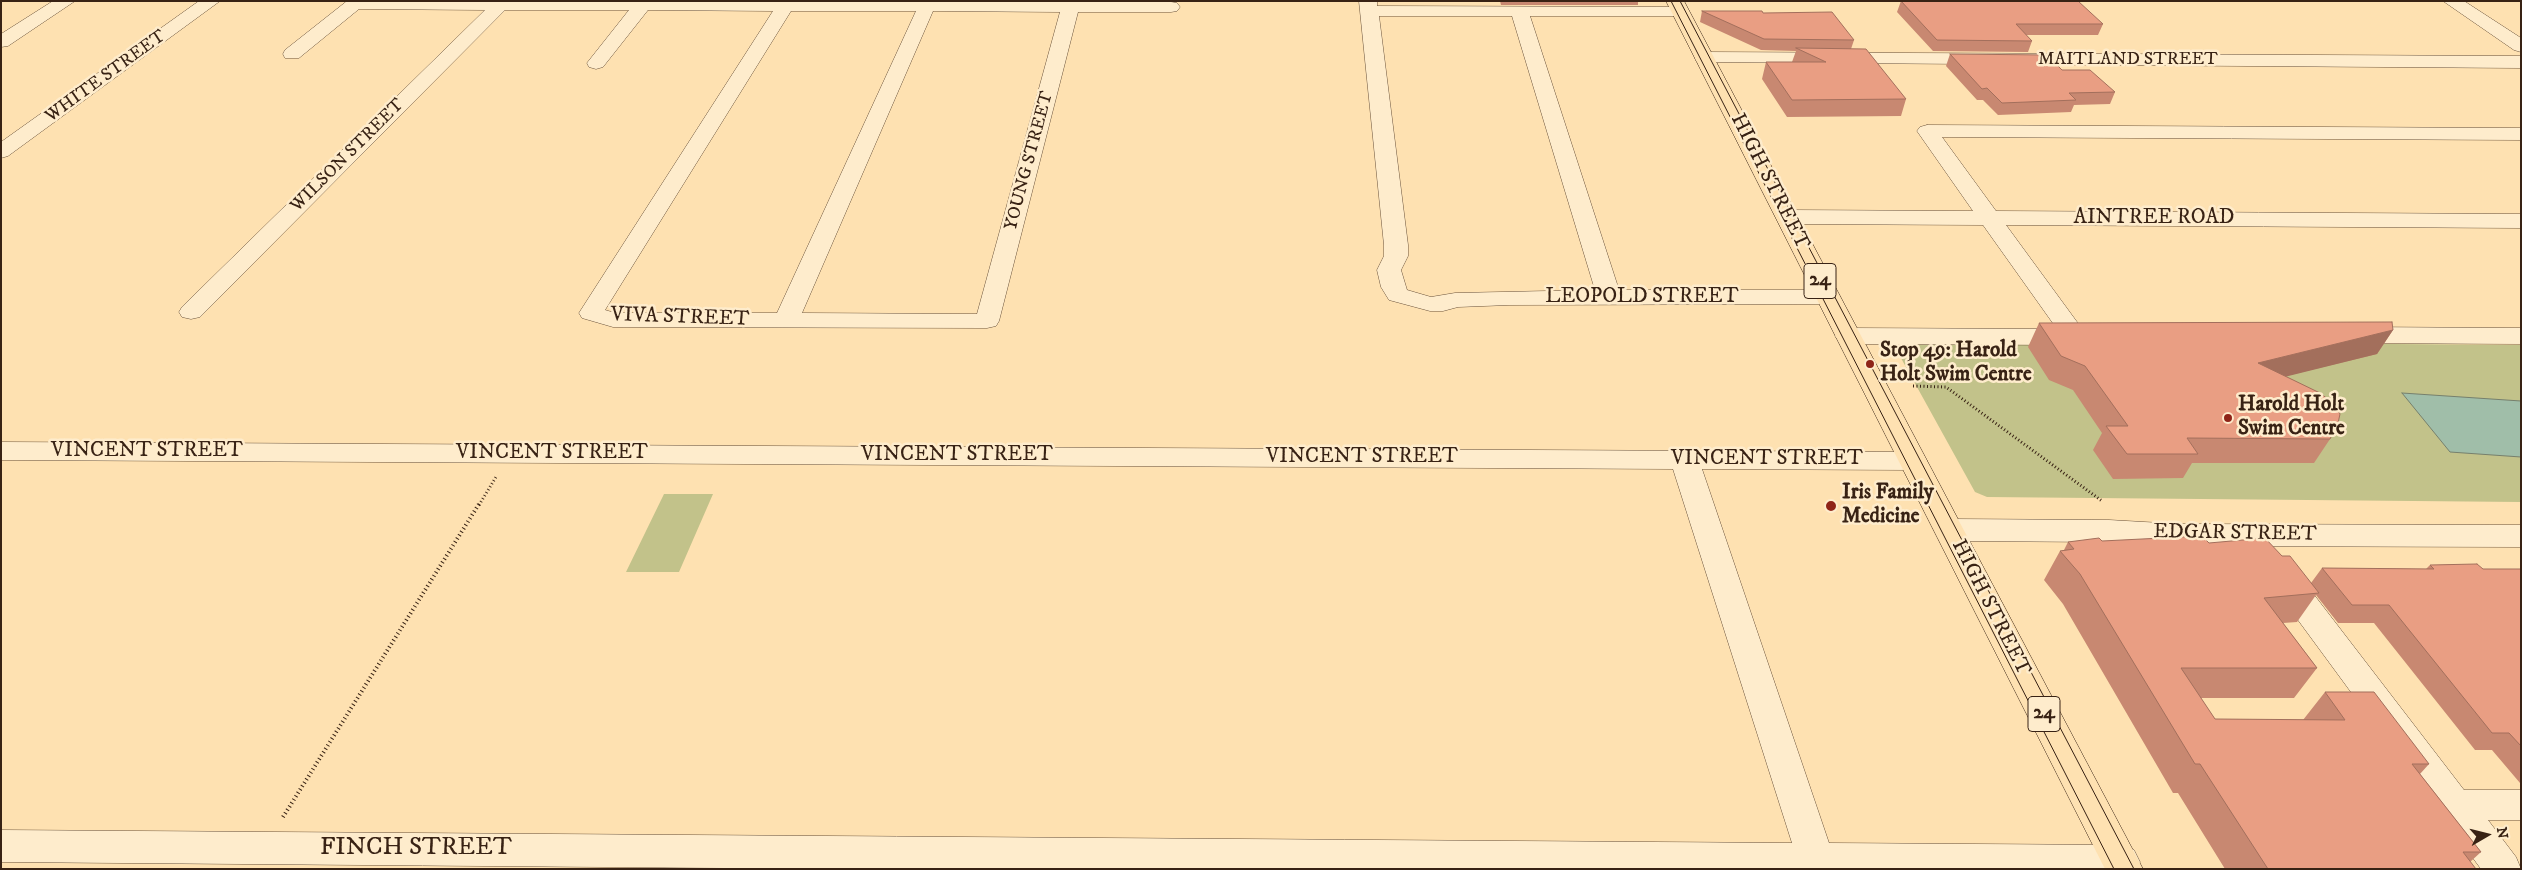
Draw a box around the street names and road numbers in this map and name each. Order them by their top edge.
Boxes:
street label: WHITE STREET [42,26,170,128]
street label: MAITLAND STREET [2038,49,2218,71]
street label: YOUNG STREET [1001,89,1059,233]
street label: WILSON STREET [287,95,409,217]
street label: HIGH STREET [1724,110,1814,254]
street label: AINTREE ROAD [2074,206,2234,232]
road number: 24 [1804,264,1836,298]
street label: LEOPOLD STREET [1545,285,1739,311]
street label: VIVA STREET [610,303,750,333]
street label: VINCENT STREET [51,439,243,465]
street label: VINCENT STREET [456,441,648,467]
street label: VINCENT STREET [861,443,1053,469]
street label: VINCENT STREET [1266,445,1458,471]
street label: VINCENT STREET [1671,447,1863,473]
street label: EDGAR STREET [2153,520,2317,548]
street label: HIGH STREET [1945,536,2035,680]
road number: 24 [2028,696,2060,732]
street label: FINCH STREET [320,834,512,864]

